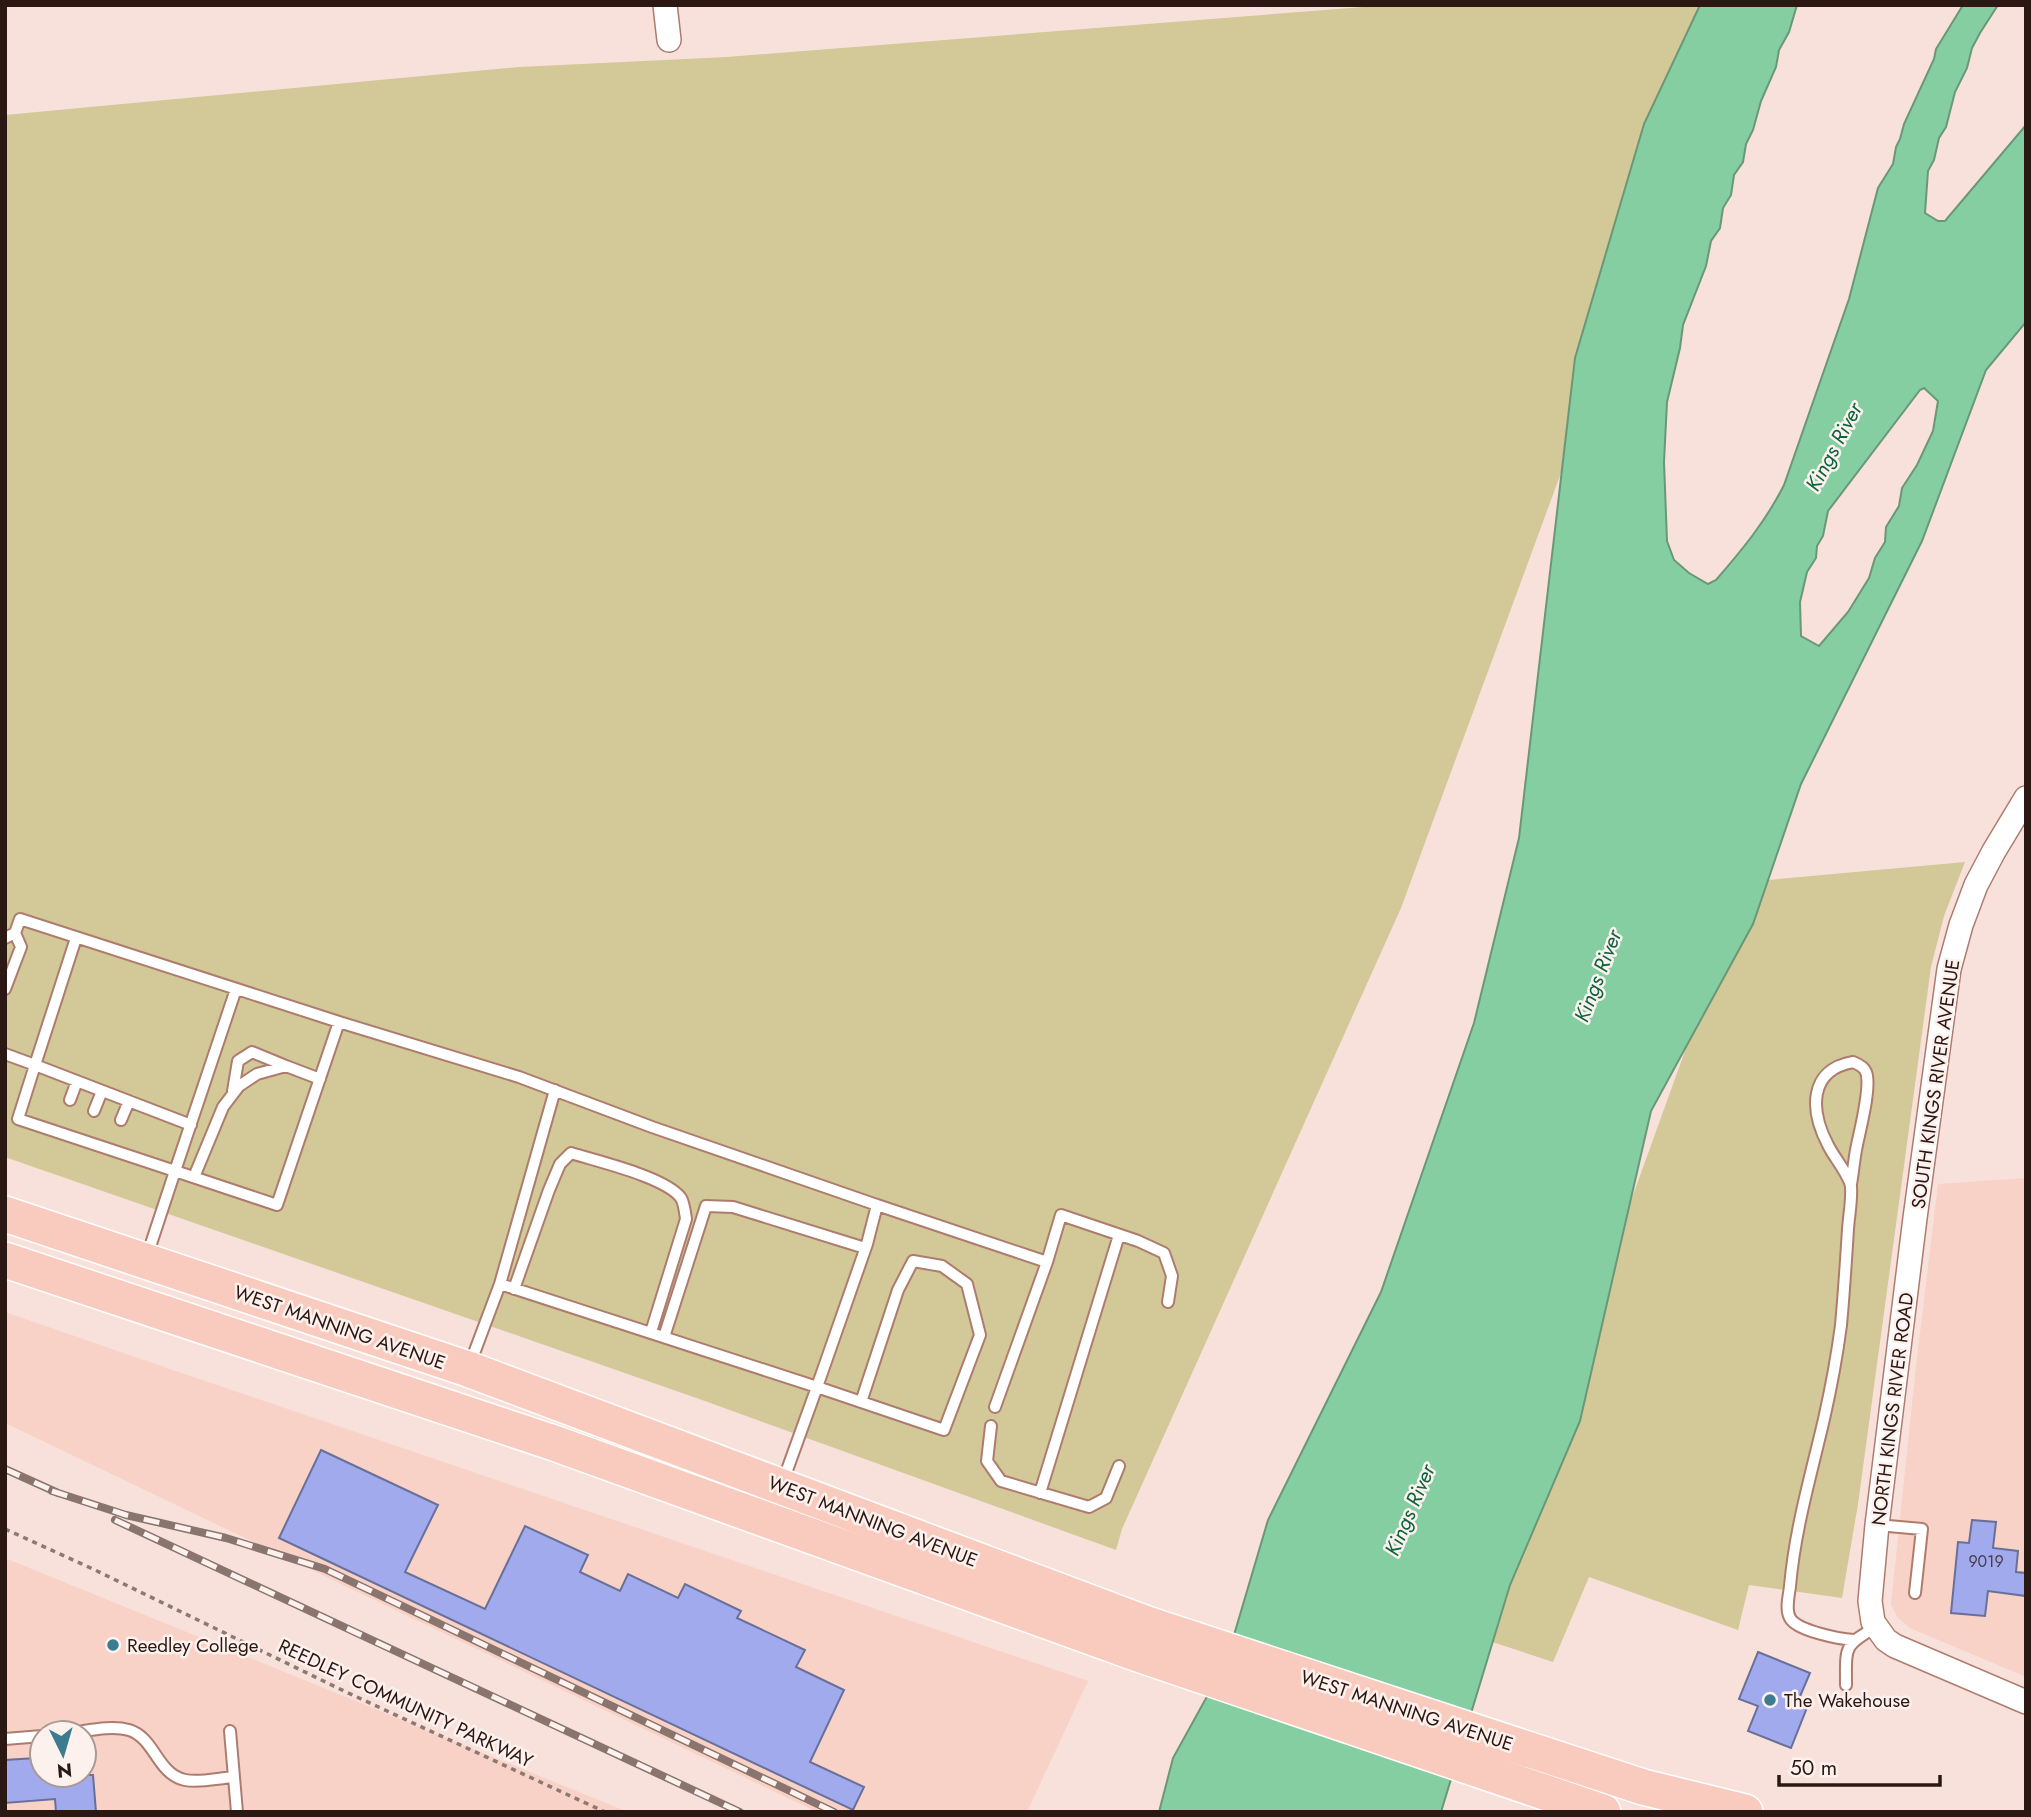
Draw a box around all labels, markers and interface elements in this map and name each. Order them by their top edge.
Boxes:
water label: Kings River [1798,396,1870,497]
water label: Kings River [1567,925,1630,1026]
street label: SOUTH KINGS RIVER AVENUE [1905,958,1966,1211]
street label: WEST MANNING AVENUE [230,1279,449,1376]
street label: NORTH KINGS RIVER ROAD [1865,1291,1920,1527]
water label: Kings River [1377,1459,1443,1560]
street label: WEST MANNING AVENUE [764,1469,981,1574]
house number: 9019 [1968,1550,2004,1573]
place label: Reedley College [127,1632,259,1659]
street label: REEDLEY COMMUNITY PARKWAY [274,1632,538,1775]
marker: Reedley College [105,1637,121,1653]
street label: WEST MANNING AVENUE [1297,1663,1517,1758]
place label: The Wakehouse [1784,1687,1910,1714]
marker: The Wakehouse [1762,1692,1778,1708]
north arrow [28,1719,98,1789]
scale bar [1779,1744,1940,1788]
text: 50 m [1790,1753,1837,1783]
text: N [56,1756,73,1785]

